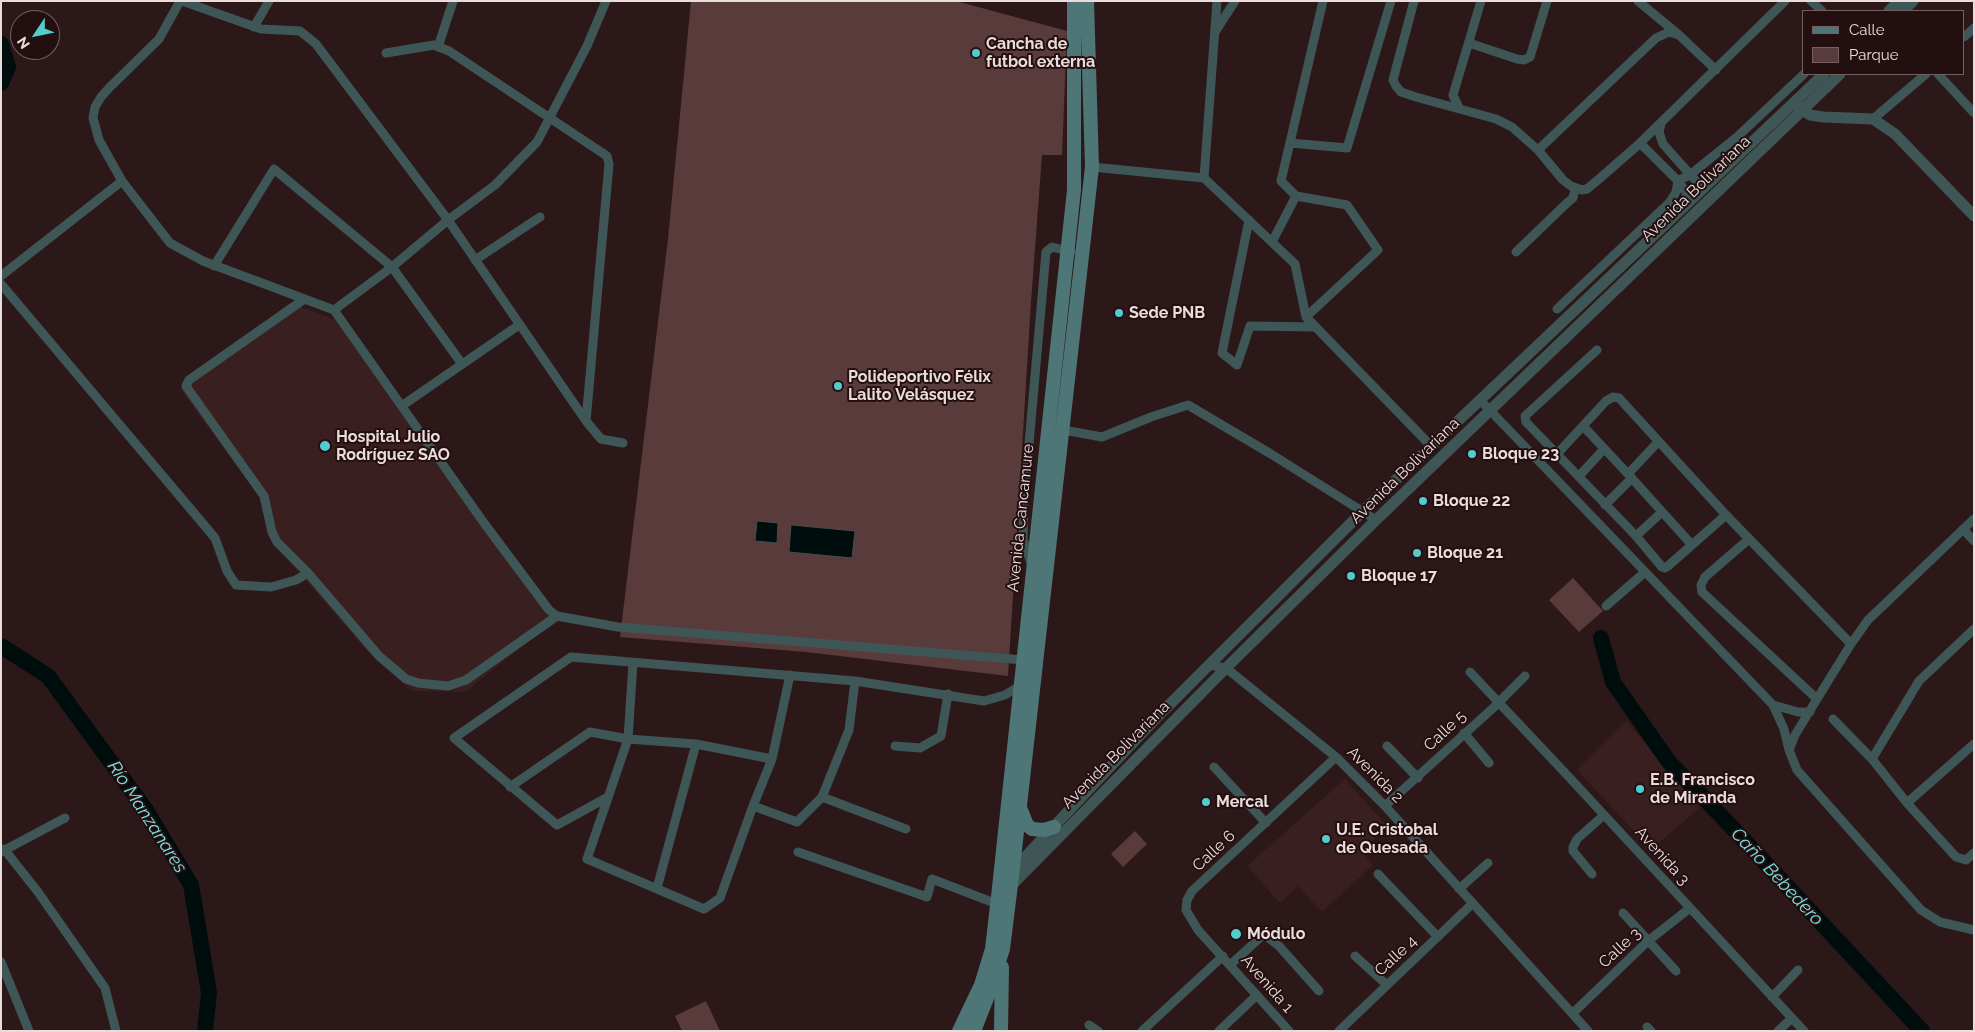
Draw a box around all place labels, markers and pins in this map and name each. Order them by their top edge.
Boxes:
place label: Cancha de futbol externa [986,34,1095,72]
marker: Cancha de futbol externa [970,47,982,59]
place label: Sede PNB [1129,303,1205,323]
marker: Sede PNB [1113,307,1125,319]
place label: Polideportivo Félix Lalito Velásquez [848,367,991,405]
marker: Polideportivo Félix Lalito Velásquez [832,380,844,392]
place label: Hospital Julio Rodríguez SAO [336,427,450,465]
marker: Hospital Julio Rodríguez SAO [318,439,332,453]
place label: Bloque 23 [1482,444,1559,464]
marker: Bloque 23 [1466,448,1478,460]
place label: Bloque 22 [1433,491,1510,511]
marker: Bloque 22 [1417,495,1429,507]
place label: Bloque 21 [1427,543,1503,563]
marker: Bloque 21 [1411,547,1423,559]
place label: Bloque 17 [1361,566,1437,586]
marker: Bloque 17 [1345,570,1357,582]
place label: E.B. Francisco de Miranda [1650,770,1755,808]
marker: E.B. Francisco de Miranda [1634,783,1646,795]
place label: Mercal [1216,792,1269,812]
marker: Mercal [1200,796,1212,808]
place label: U.E. Cristobal de Quesada [1336,820,1438,858]
marker: U.E. Cristobal de Quesada [1320,833,1332,845]
place label: Módulo [1247,924,1305,944]
marker: Módulo [1229,927,1243,941]

